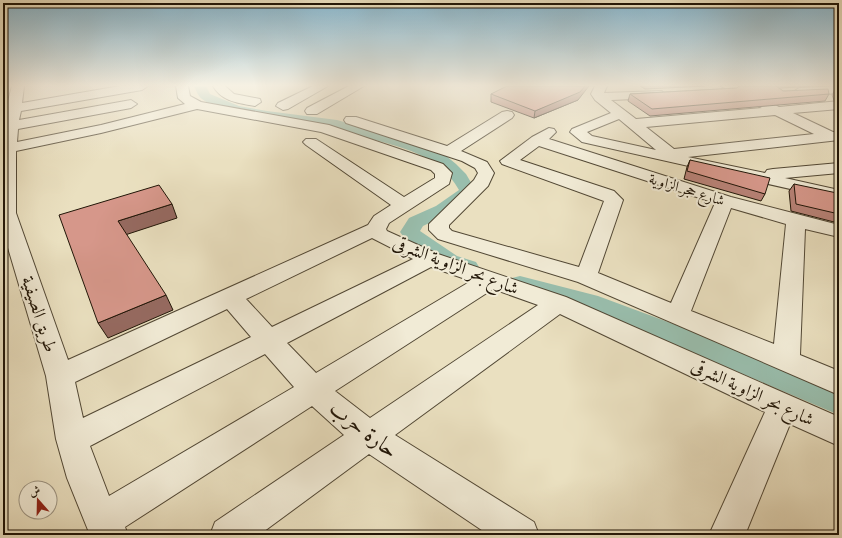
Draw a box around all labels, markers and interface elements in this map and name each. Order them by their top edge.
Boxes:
street label: شارع حجر الزاوية [646,168,727,213]
street label: شارع بحر الزاوية الشرقى [388,230,522,303]
street label: طريق الصيفية [16,273,63,355]
street label: شارع بحر الزاوية الشرقى [686,353,818,434]
street label: حارة حرب [324,394,404,464]
north arrow [18,480,58,520]
text: ش [27,482,42,499]

